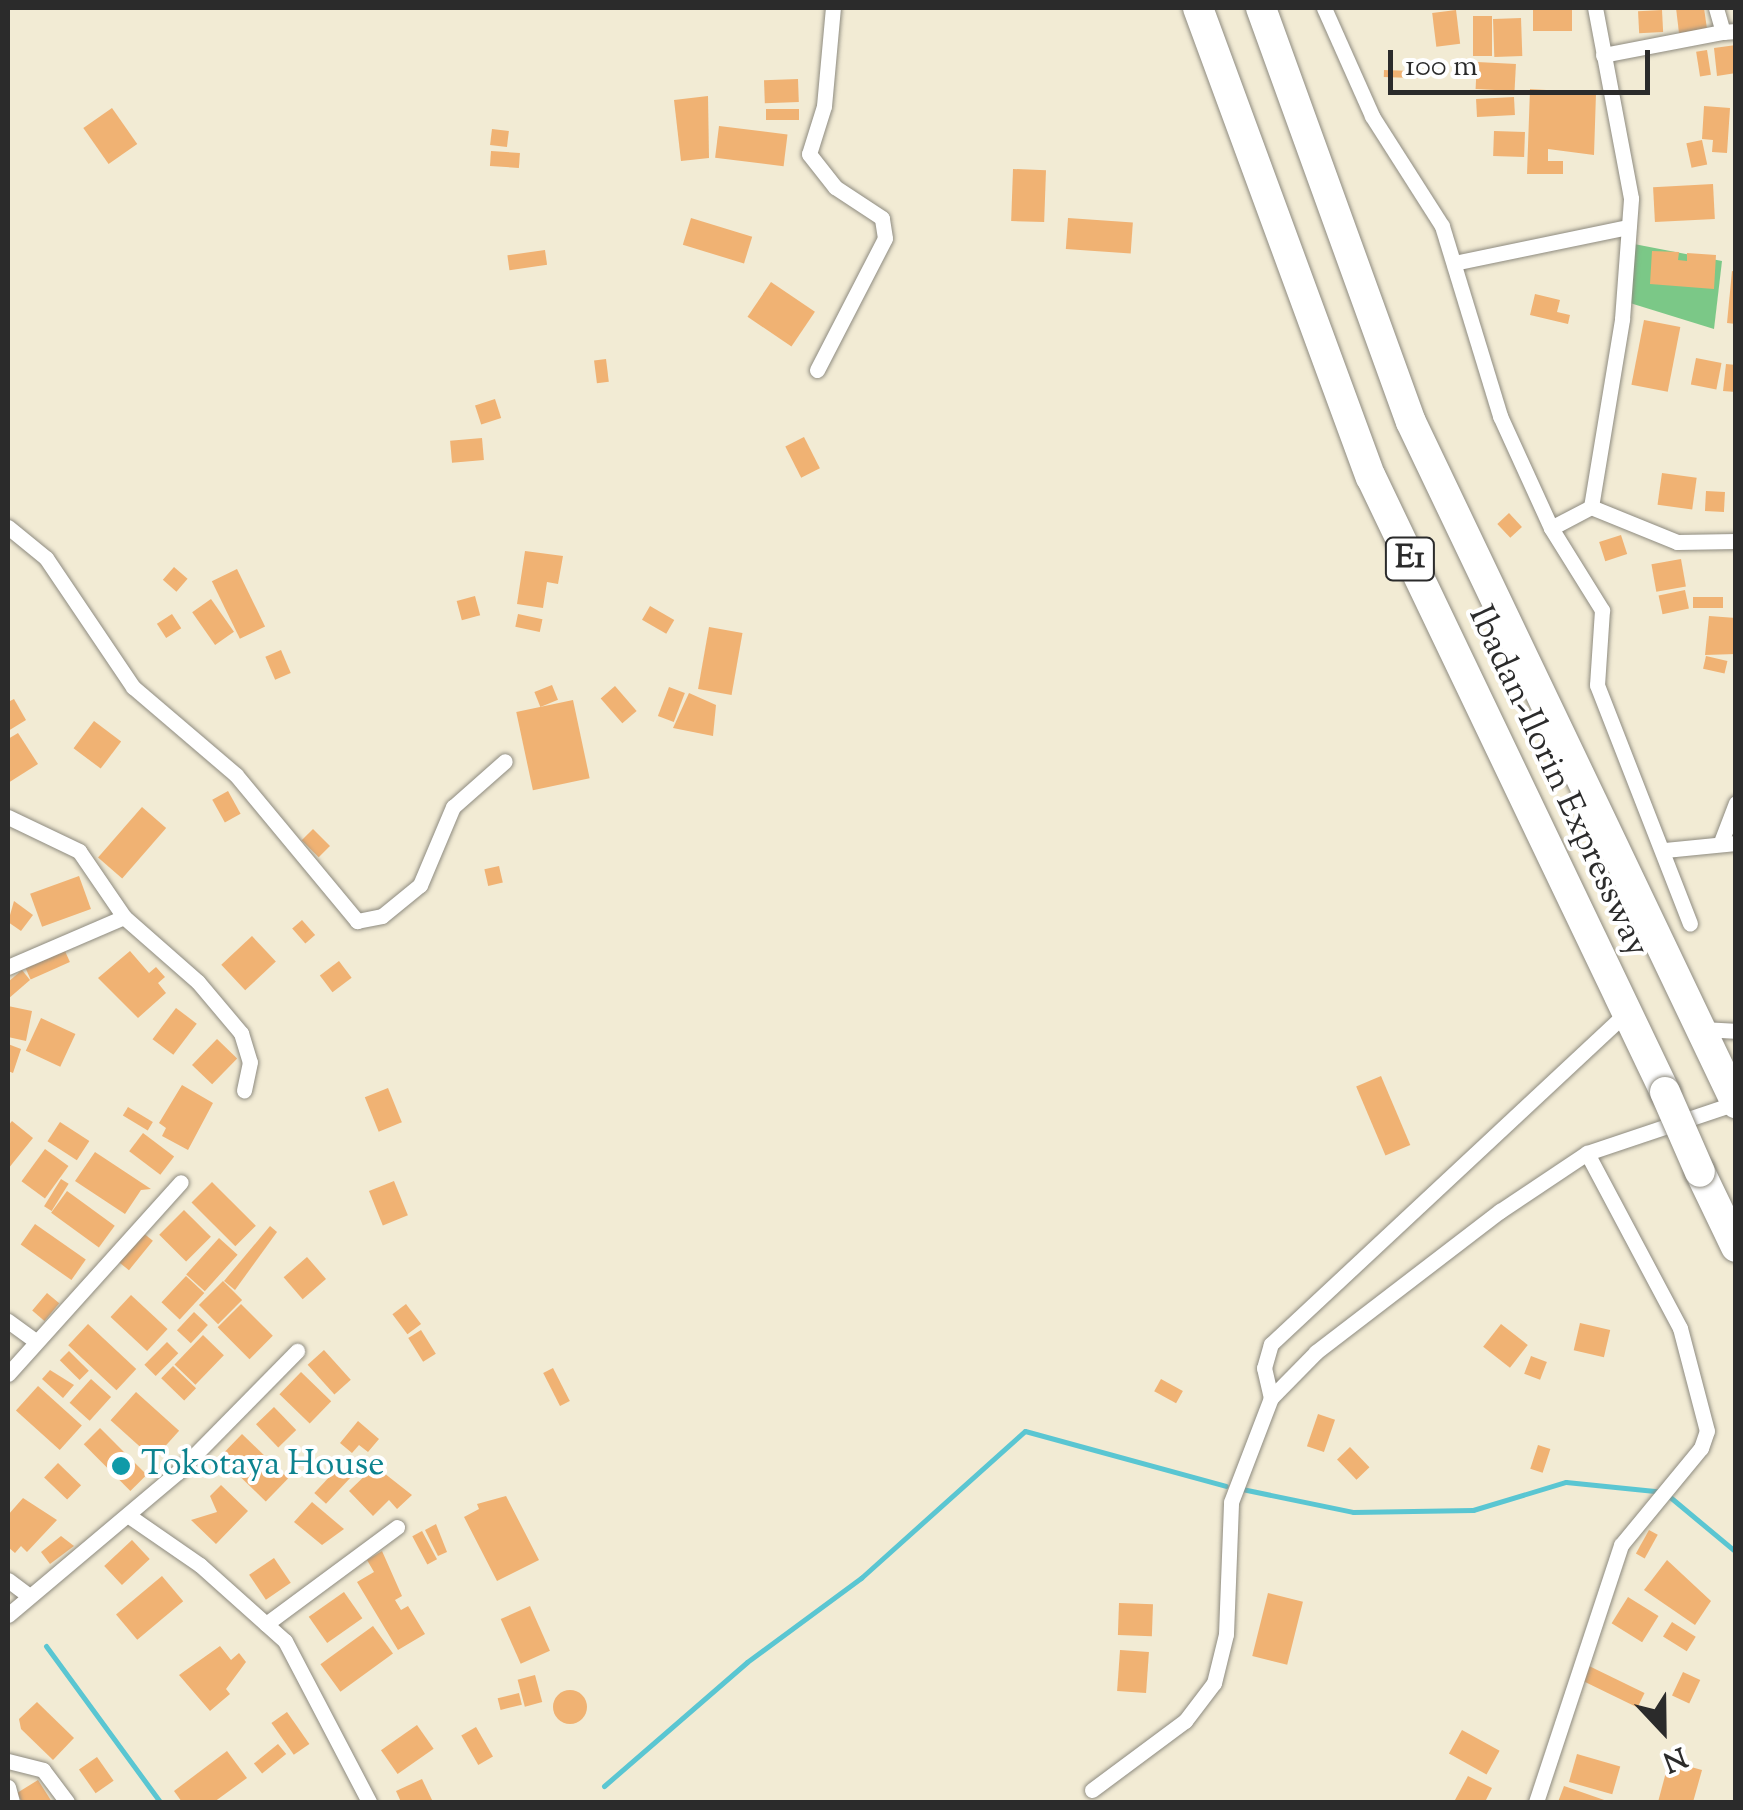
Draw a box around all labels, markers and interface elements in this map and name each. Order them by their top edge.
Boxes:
scale bar [1393,30,1656,92]
text: 100 m [1405,46,1478,89]
road number: E1 [1382,532,1438,586]
street label: Ibadan-Ilorin Expressway [1457,600,1657,964]
place label: Tokotaya House [141,1445,385,1487]
marker: Tokotaya House [110,1455,132,1477]
north arrow [1613,1680,1713,1780]
text: N [1656,1735,1692,1781]

